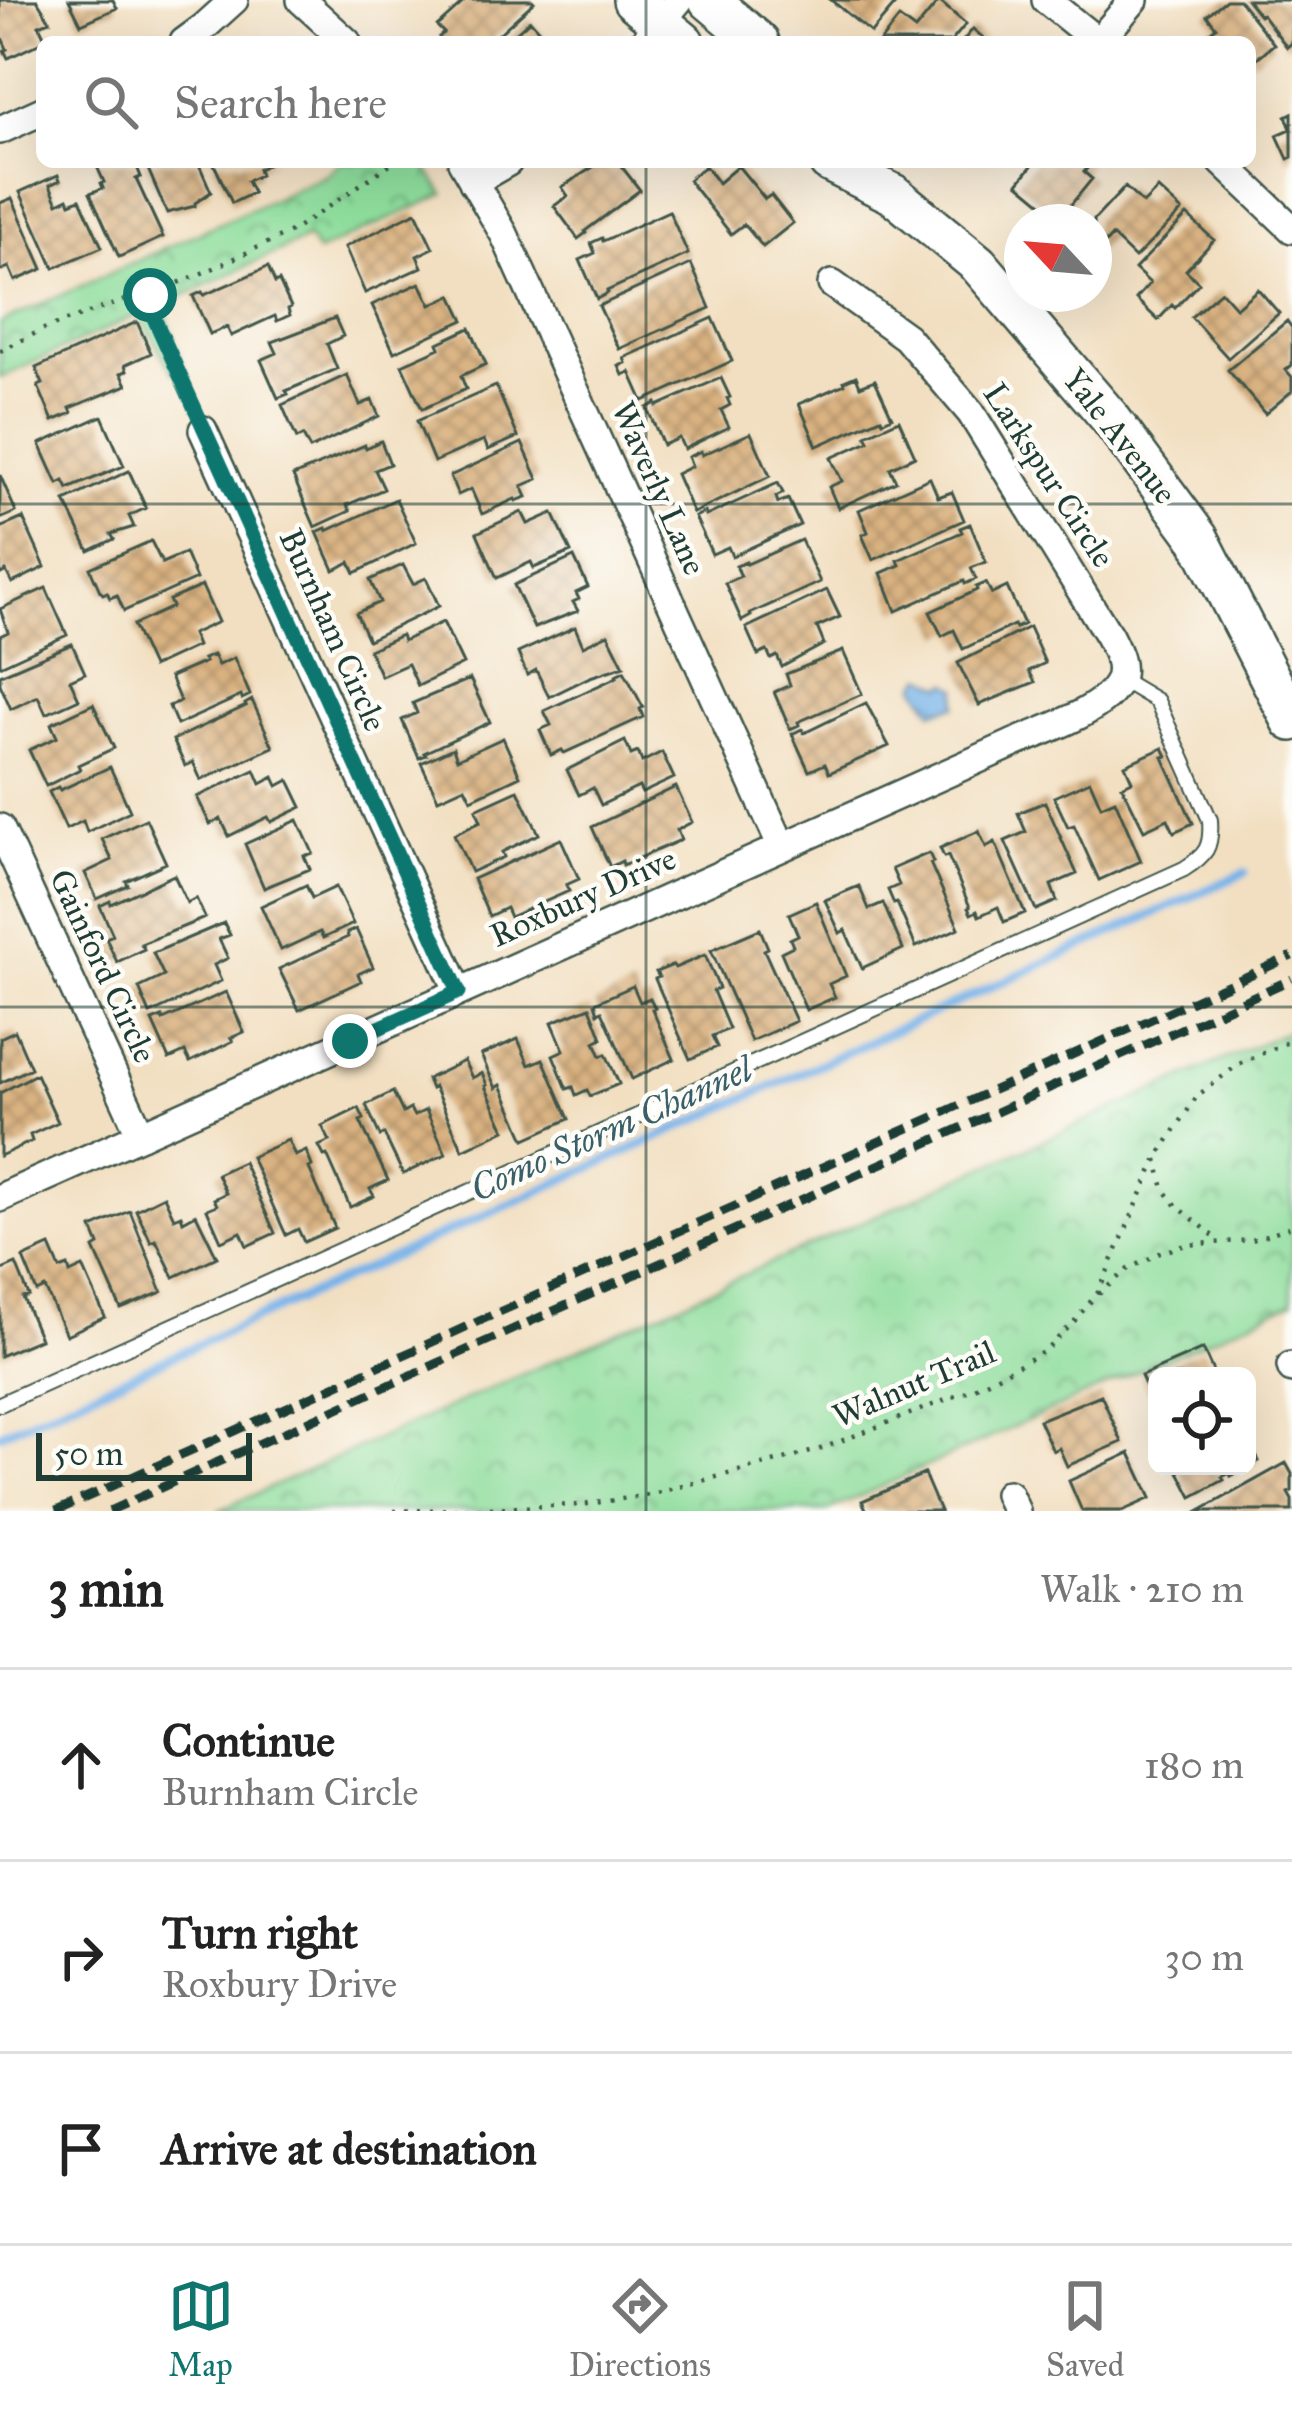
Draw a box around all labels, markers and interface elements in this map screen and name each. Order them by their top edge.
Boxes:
search box [36,36,1256,168]
icon: search [78,69,144,135]
text: Search here [174,75,387,130]
north arrow [1004,204,1112,312]
route start [123,268,177,322]
street label: Yale Avenue [1055,360,1185,512]
street label: Larkspur Circle [975,375,1123,575]
street label: Waverly Lane [603,395,715,581]
street label: Burnham Circle [271,523,395,737]
street label: Roxbury Drive [484,838,682,956]
street label: Gainford Circle [41,863,165,1069]
route end [323,1014,377,1068]
water label: Como Storm Channel [463,1046,762,1211]
street label: Walnut Trail [827,1332,1001,1436]
map controls [1148,1367,1256,1475]
button: locate [1148,1367,1256,1475]
scale bar [36,1427,252,1480]
text: 50 m [54,1434,123,1474]
text: 3 min [48,1558,164,1620]
text: Walk · 210 m [1040,1565,1244,1613]
text: Continue [162,1713,335,1768]
icon: ahead [48,1732,114,1798]
text: 180 m [1144,1741,1244,1789]
text: Burnham Circle [162,1768,418,1816]
text: Turn right [162,1905,358,1960]
icon: right [48,1924,114,1990]
text: 30 m [1165,1933,1244,1981]
text: Roxbury Drive [162,1960,397,2008]
icon: arrive [48,2116,114,2182]
text: Arrive at destination [162,2121,537,2176]
tab: Map [168,2273,234,2385]
tab: Directions [569,2273,711,2385]
tab: Saved [1046,2273,1124,2385]

